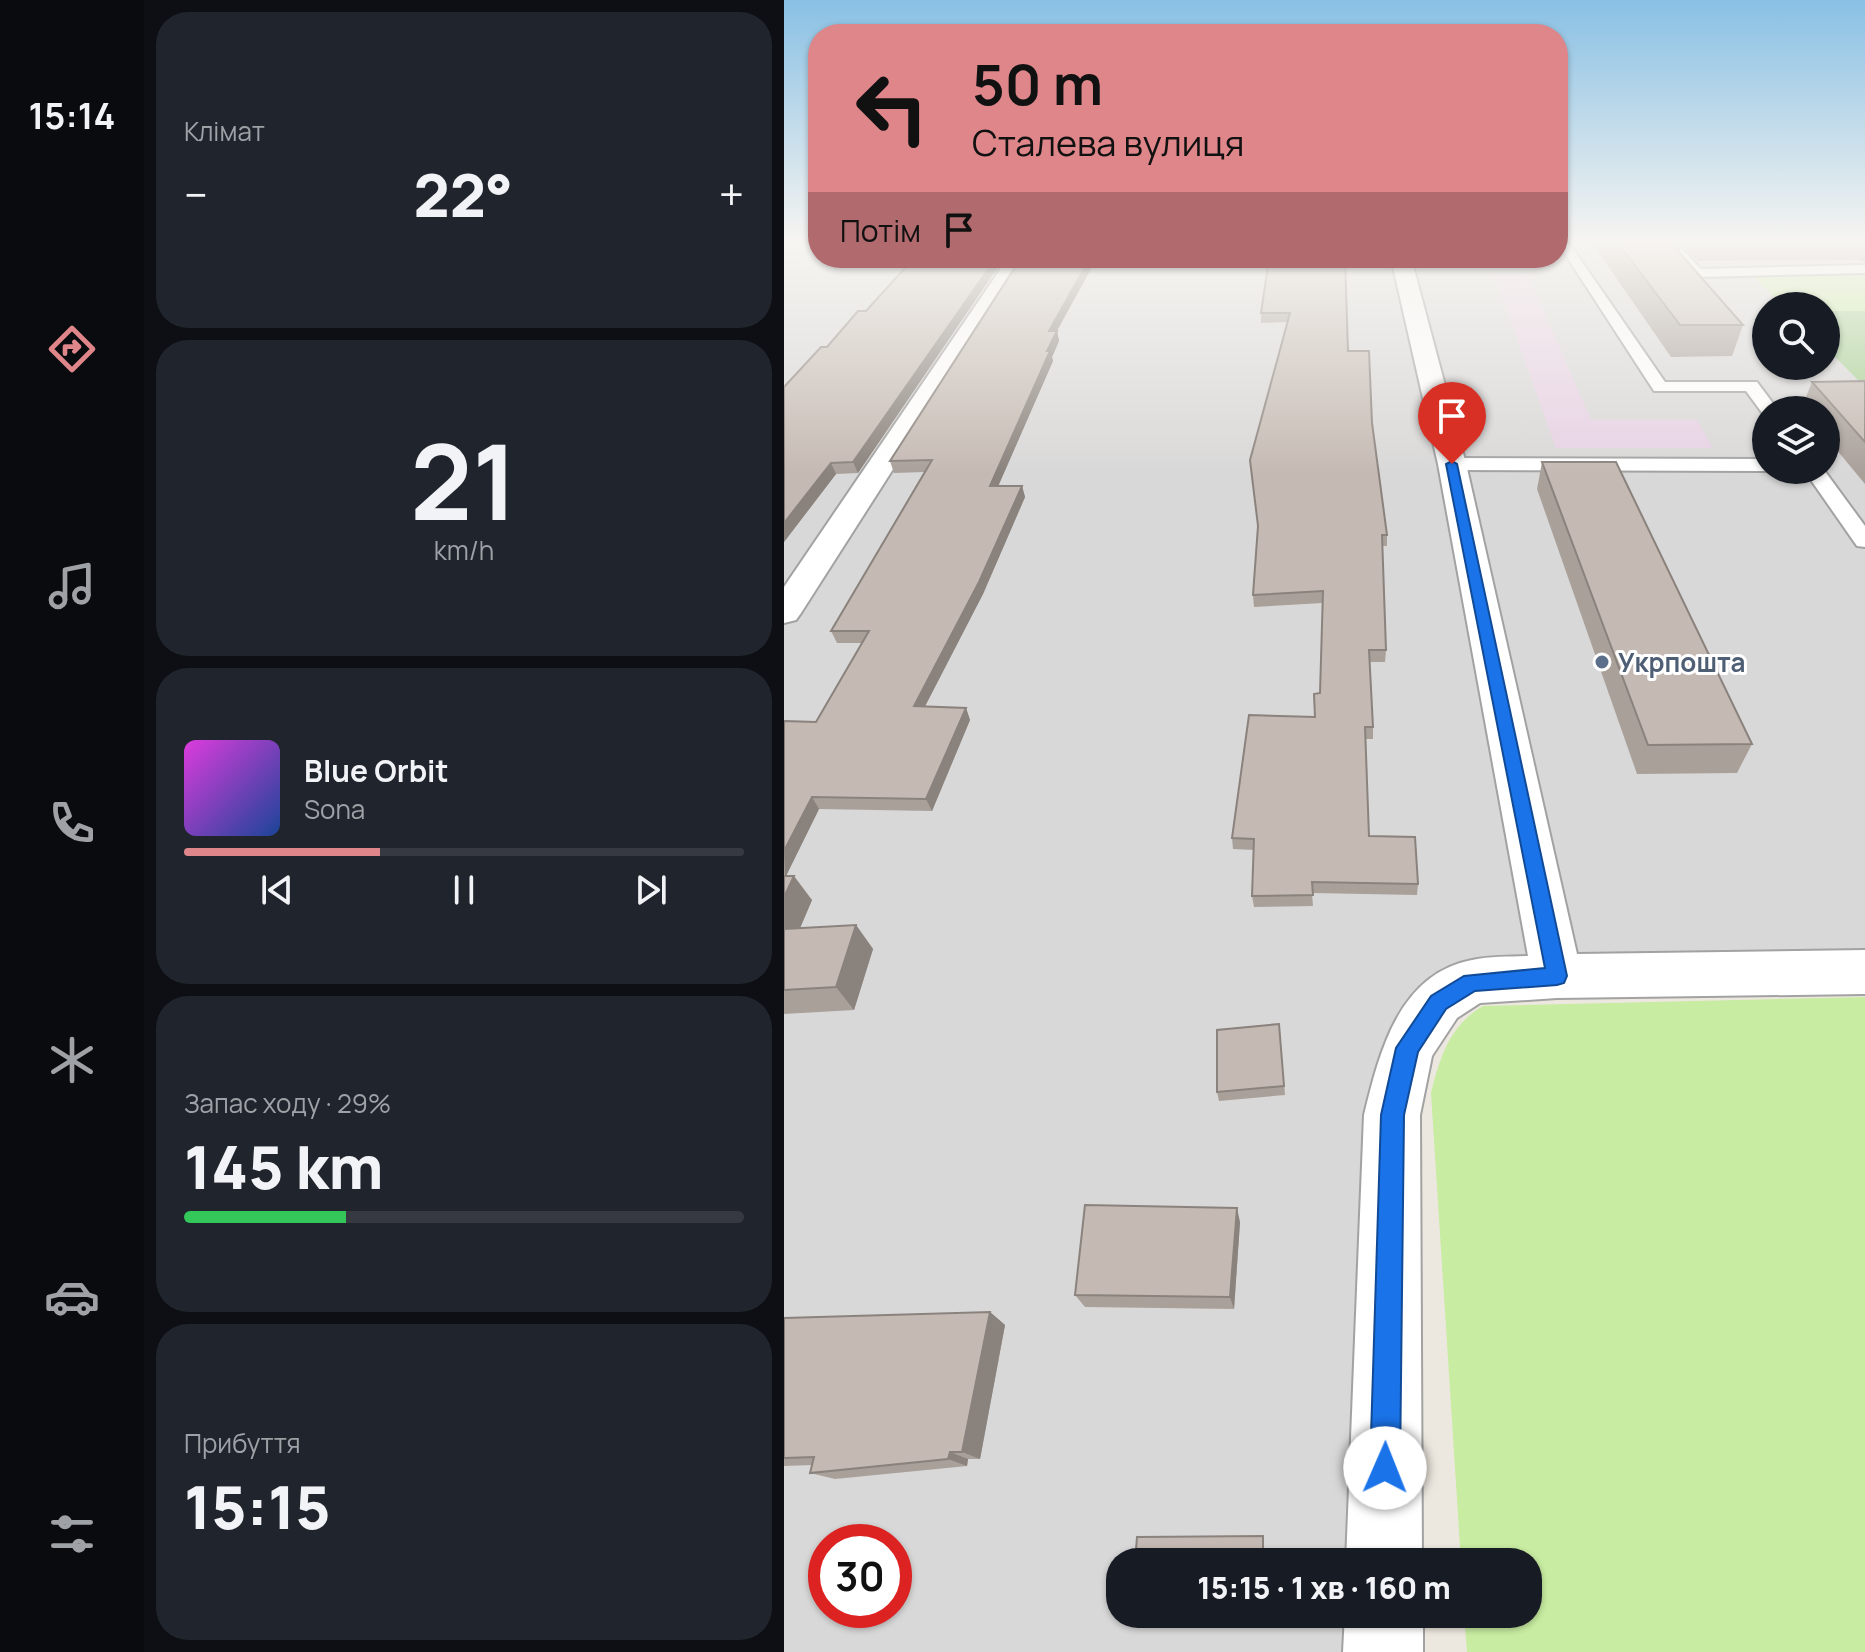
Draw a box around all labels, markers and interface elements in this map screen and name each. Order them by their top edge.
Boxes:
text: 50 m [972,45,1103,122]
icon: left [840,56,944,160]
text: 15:14 [29,91,115,140]
text: Клімат [184,113,265,149]
text: Сталева вулиця [972,118,1244,167]
text: 22° [413,153,513,235]
text: − [184,164,208,224]
text: + [719,164,744,224]
icon: arrive [937,208,981,252]
text: Потім [840,210,921,251]
map controls [1752,292,1840,484]
button: search [1752,292,1840,380]
icon: directions [44,321,100,377]
pin [1418,382,1486,464]
icon: arrive [1430,394,1474,438]
button: layers [1752,396,1840,484]
text: 21 [410,409,518,551]
text: km/h [434,532,494,568]
icon: music [44,558,100,614]
place label: Укрпошта [1618,644,1745,680]
marker: Укрпошта [1593,653,1611,671]
text: Blue Orbit [304,750,449,791]
text: Sona [304,791,365,827]
icon: phone [44,795,100,851]
icon: previous [255,868,299,912]
icon: pause [442,868,486,912]
icon: next [629,868,673,912]
icon: climate [44,1032,100,1088]
text: Запас ходу · 29% [184,1085,391,1121]
text: 145 km [184,1125,384,1207]
icon: car [44,1269,100,1325]
text: Прибуття [184,1425,301,1461]
position arrow [1343,1426,1427,1510]
text: 15:15 [184,1465,331,1547]
icon: filters [44,1506,100,1562]
speed limit sign: 30 [808,1524,912,1628]
text: 15:15 · 1 хв · 160 m [1197,1567,1451,1608]

